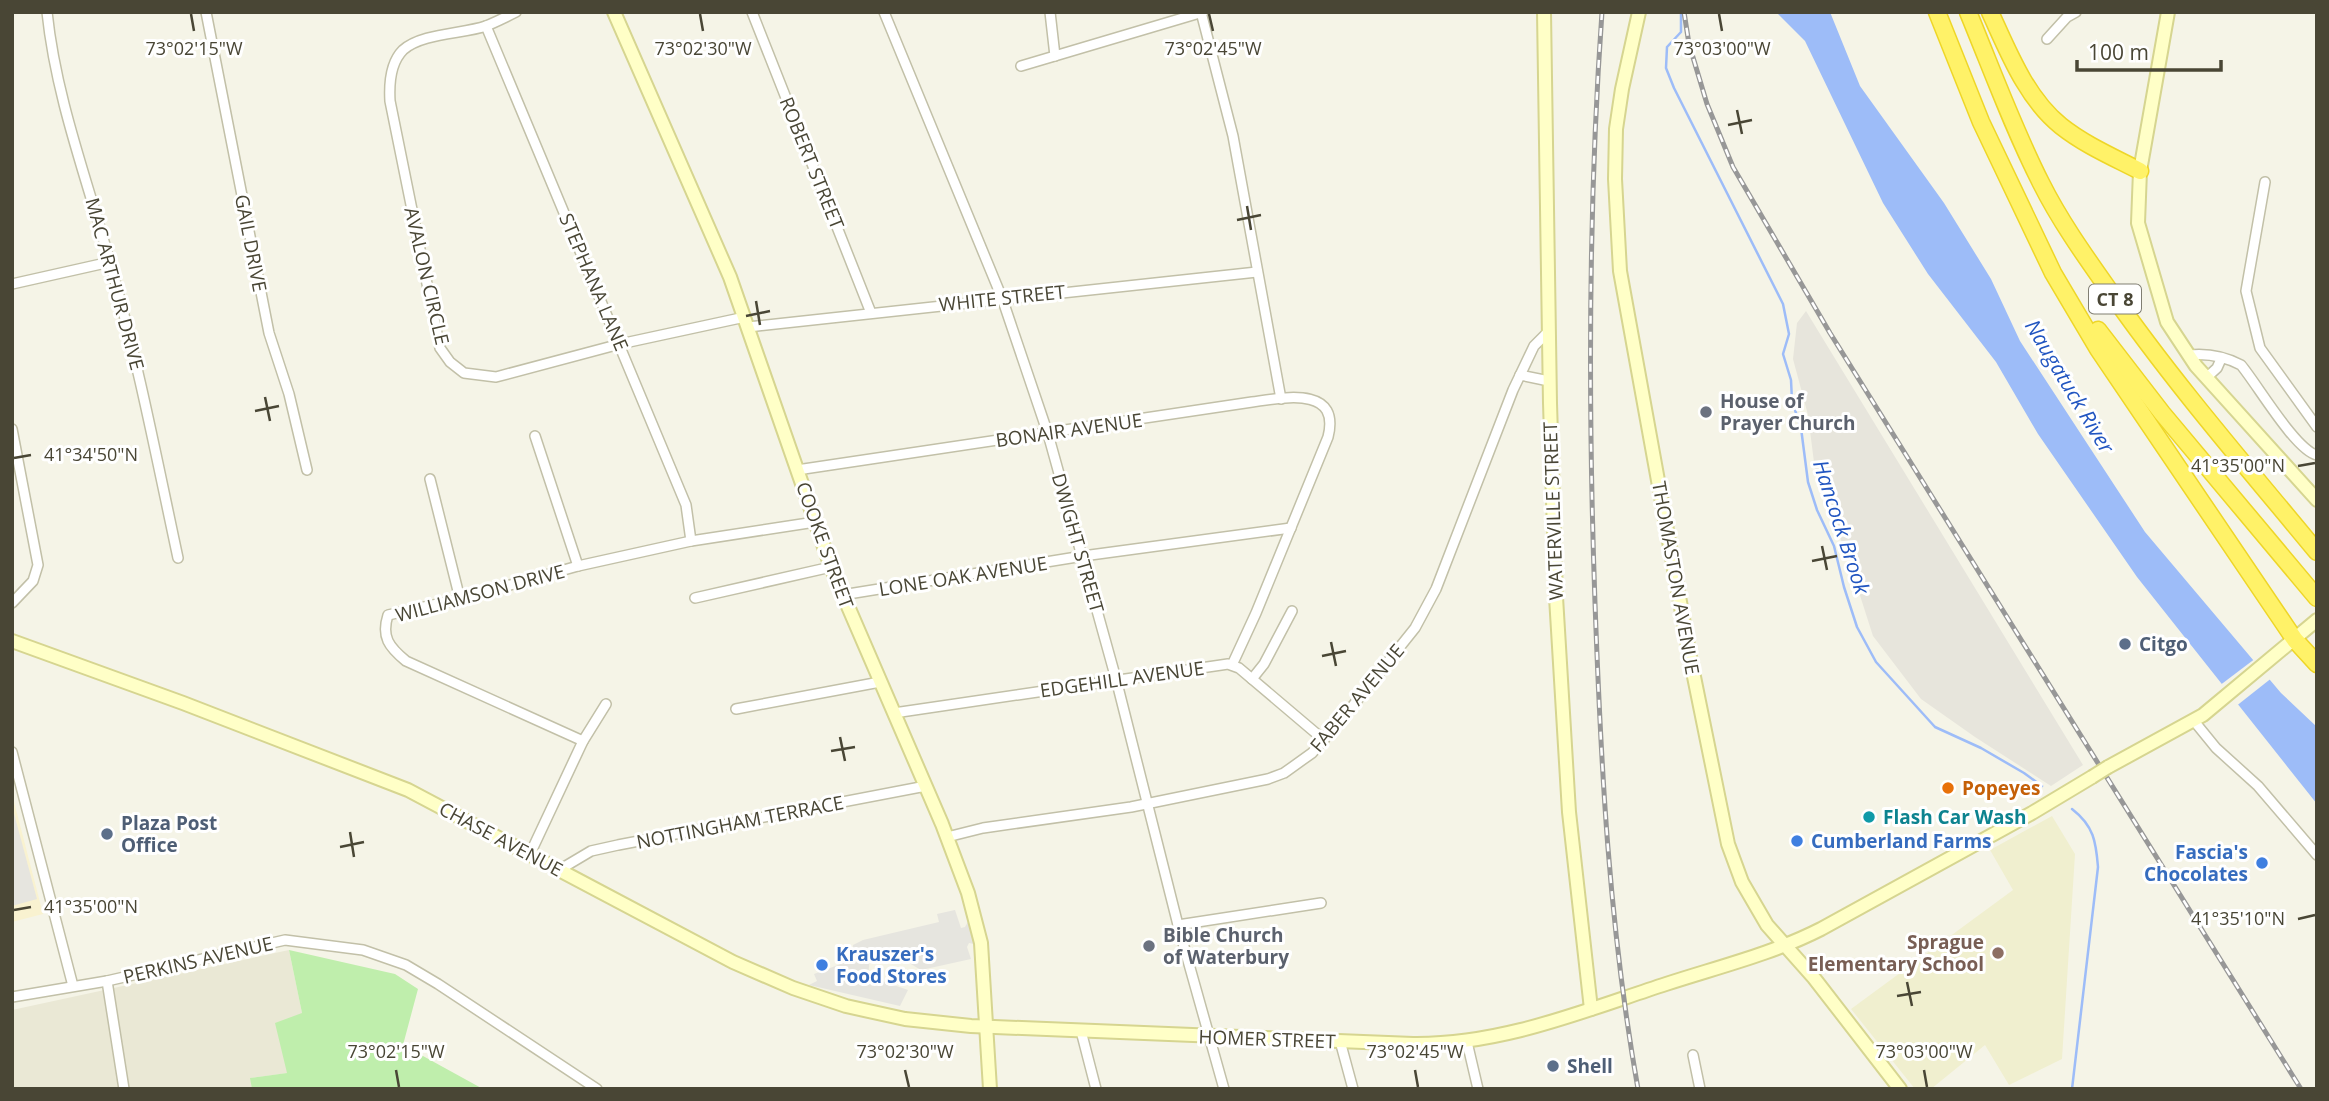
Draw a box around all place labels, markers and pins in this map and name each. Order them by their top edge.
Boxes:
place label: House of Prayer Church [1720,388,1856,436]
marker: House of Prayer Church [1698,404,1714,420]
place label: Citgo [2139,631,2188,657]
marker: Citgo [2117,636,2133,652]
place label: Popeyes [1962,775,2040,801]
marker: Popeyes [1940,780,1956,796]
place label: Flash Car Wash [1883,804,2027,830]
marker: Flash Car Wash [1861,809,1877,825]
place label: Plaza Post Office [121,810,217,858]
marker: Plaza Post Office [99,826,115,842]
place label: Cumberland Farms [1811,828,1991,854]
marker: Cumberland Farms [1789,833,1805,849]
place label: Fascia's Chocolates [2144,839,2248,887]
marker: Fascia's Chocolates [2254,855,2270,871]
place label: Bible Church of Waterbury [1163,922,1289,970]
place label: Sprague Elementary School [1808,929,1984,977]
marker: Bible Church of Waterbury [1141,938,1157,954]
place label: Krauszer's Food Stores [836,941,947,989]
marker: Sprague Elementary School [1990,945,2006,961]
marker: Krauszer's Food Stores [814,957,830,973]
place label: Shell [1567,1053,1613,1079]
marker: Shell [1545,1058,1561,1074]

